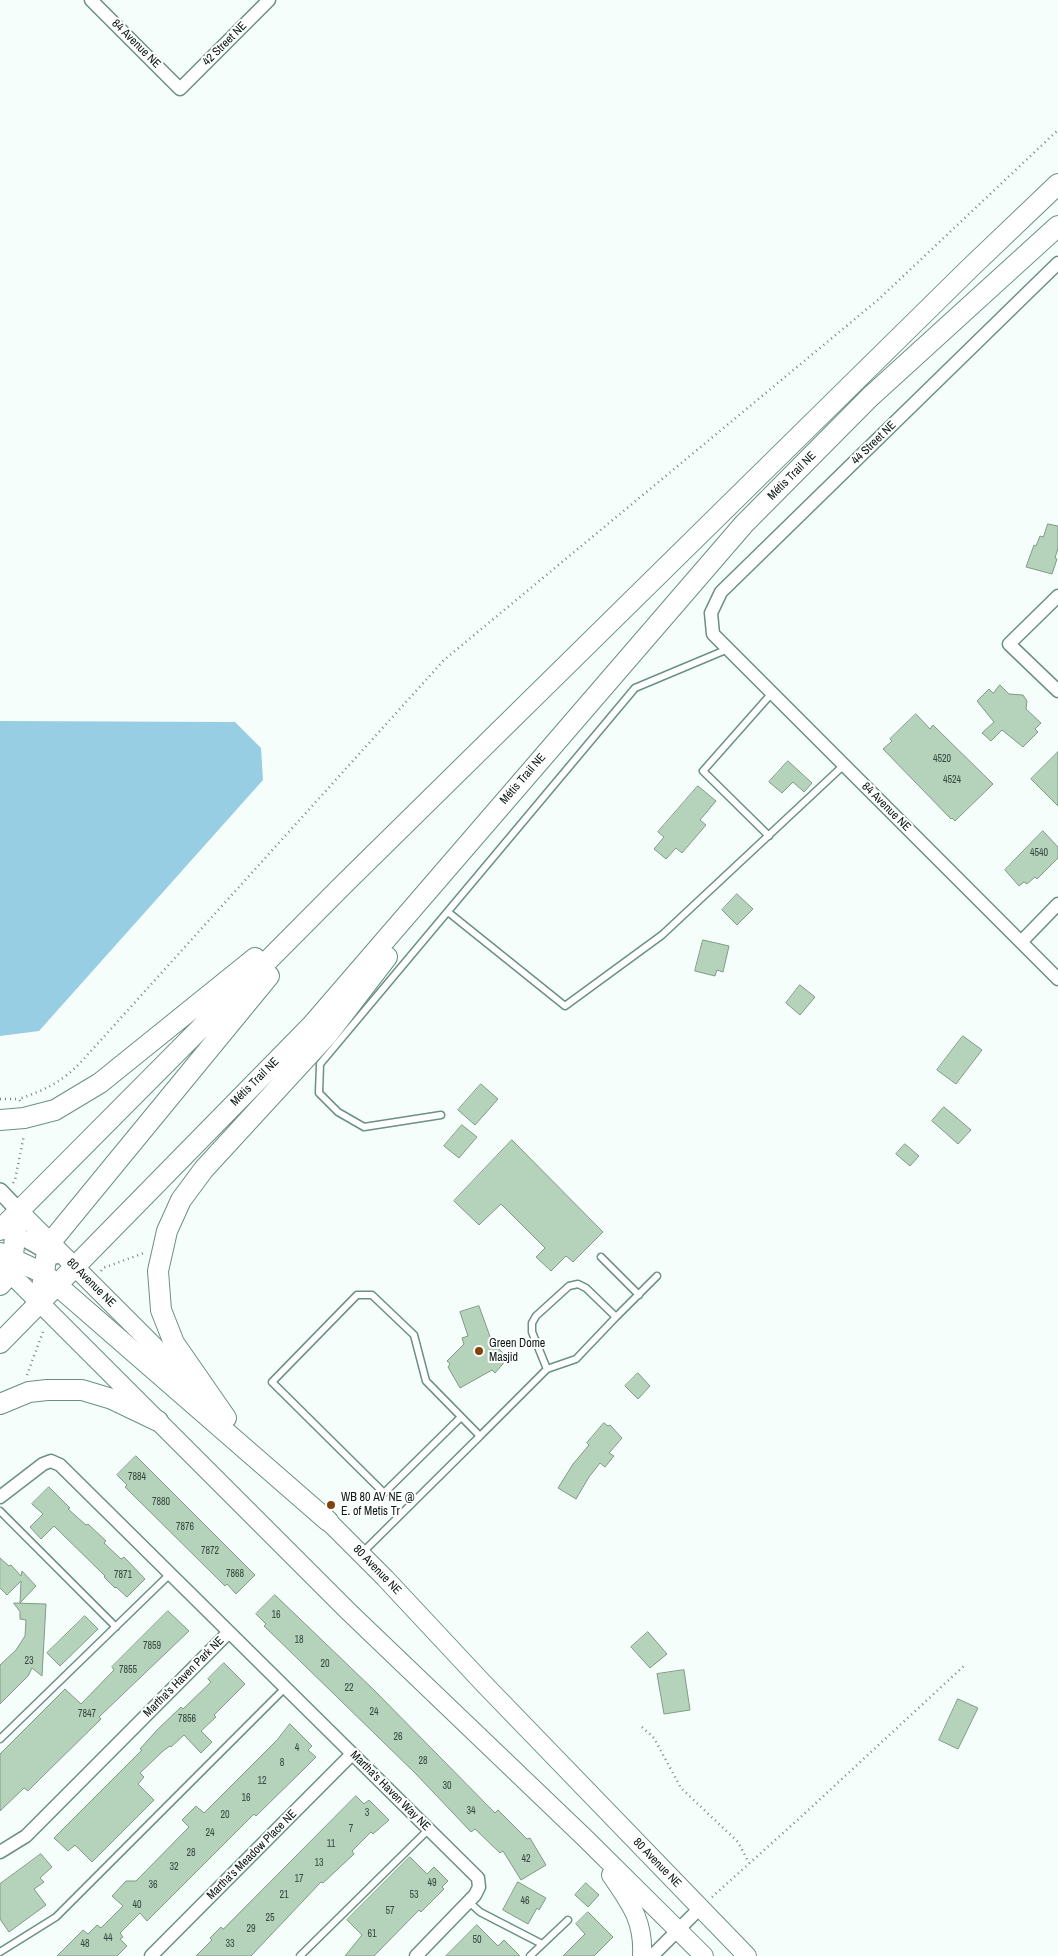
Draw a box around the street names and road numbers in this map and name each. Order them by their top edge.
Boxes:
street label: 84 Avenue NE [109,17,163,71]
street label: 42 Street NE [200,19,250,69]
street label: 44 Street NE [849,418,899,468]
street label: Métis Trail NE [765,449,819,503]
street label: Métis Trail NE [497,751,549,807]
street label: 84 Avenue NE [859,780,913,834]
street label: Métis Trail NE [228,1055,282,1109]
street label: 80 Avenue NE [64,1256,118,1310]
street label: 80 Avenue NE [350,1542,404,1598]
street label: Martha's Haven Park NE [141,1634,227,1720]
street label: Martha's Haven Way NE [347,1748,433,1834]
street label: Martha's Meadow Place NE [204,1807,300,1903]
street label: 80 Avenue NE [630,1835,684,1891]

